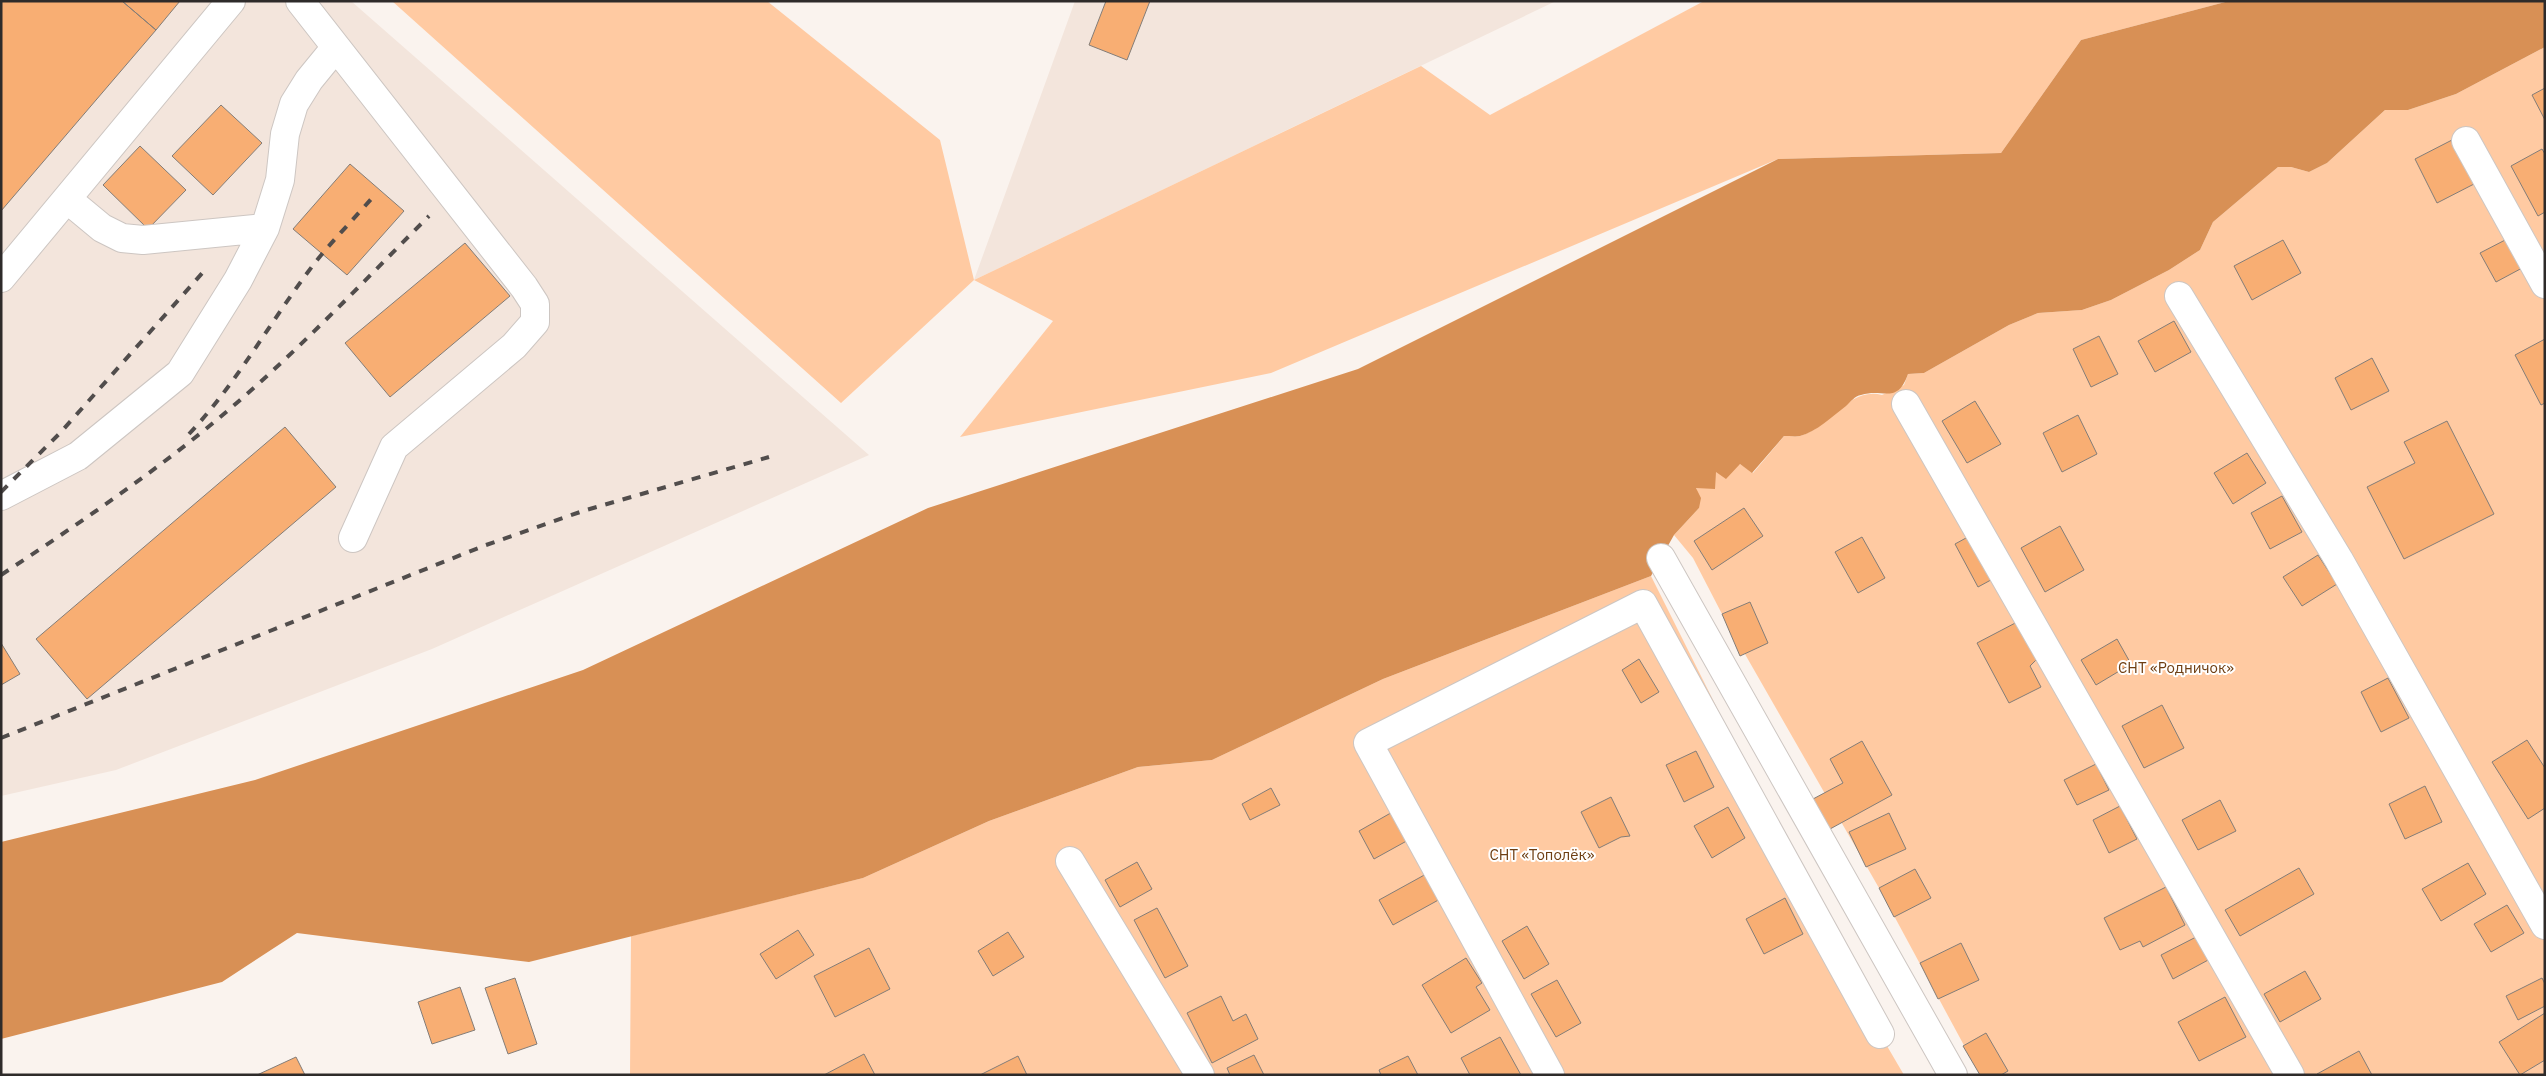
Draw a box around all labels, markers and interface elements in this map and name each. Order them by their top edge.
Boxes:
park label: СНТ «Родничок» [2118,658,2234,677]
park label: СНТ «Тополёк» [1490,845,1595,864]

